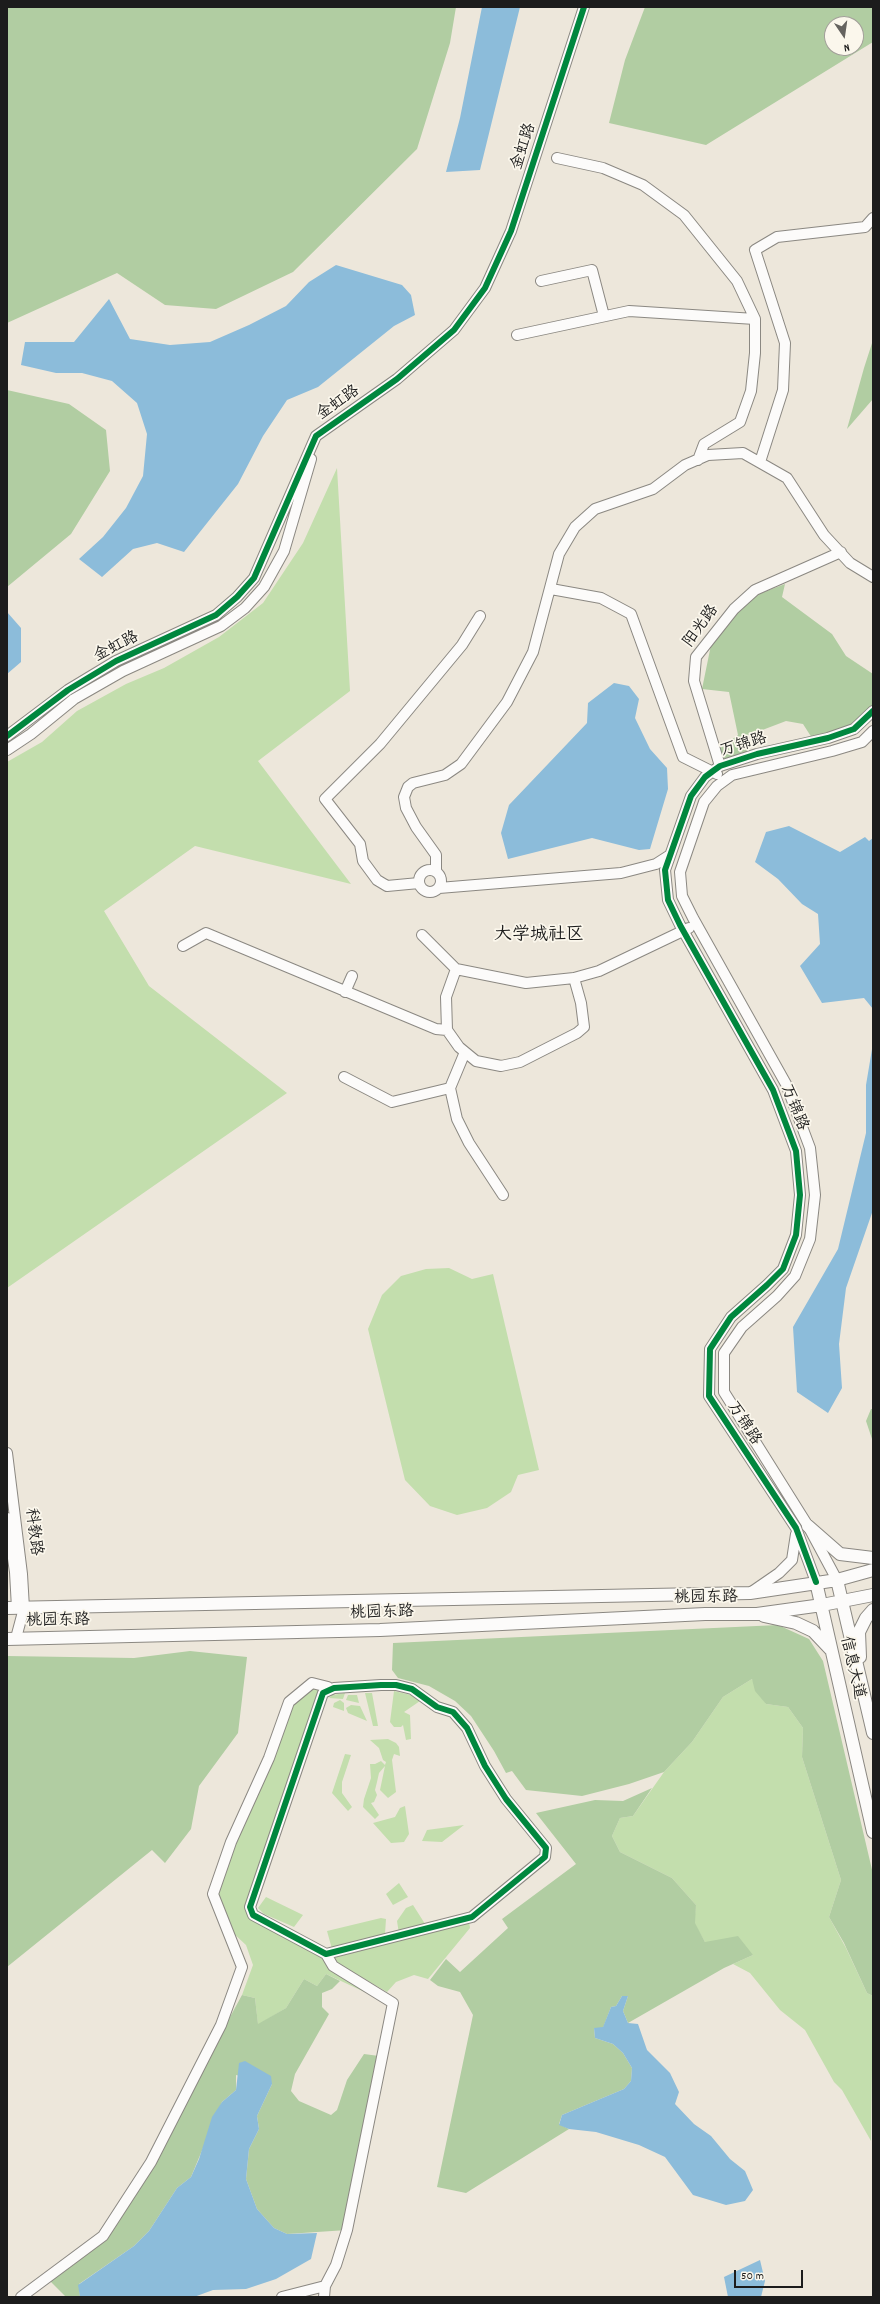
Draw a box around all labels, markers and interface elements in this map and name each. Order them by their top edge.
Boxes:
north arrow [824,16,864,56]
text: N [842,38,851,55]
street label: 金虹路 [508,121,542,173]
street label: 金虹路 [314,382,364,426]
street label: 阳光路 [680,602,724,652]
street label: 金虹路 [91,629,143,667]
street label: 万锦路 [718,730,770,762]
district label: 大学城社区 [494,926,584,948]
street label: 万锦路 [775,1082,811,1134]
street label: 万锦路 [722,1399,764,1449]
street label: 科教路 [20,1507,44,1557]
street label: 桃园东路 [674,1589,738,1609]
street label: 桃园东路 [350,1603,414,1625]
street label: 桃园东路 [26,1612,90,1632]
street label: 信息大道 [834,1635,868,1701]
scale bar [736,2262,805,2288]
text: 50 m [741,2268,764,2285]

